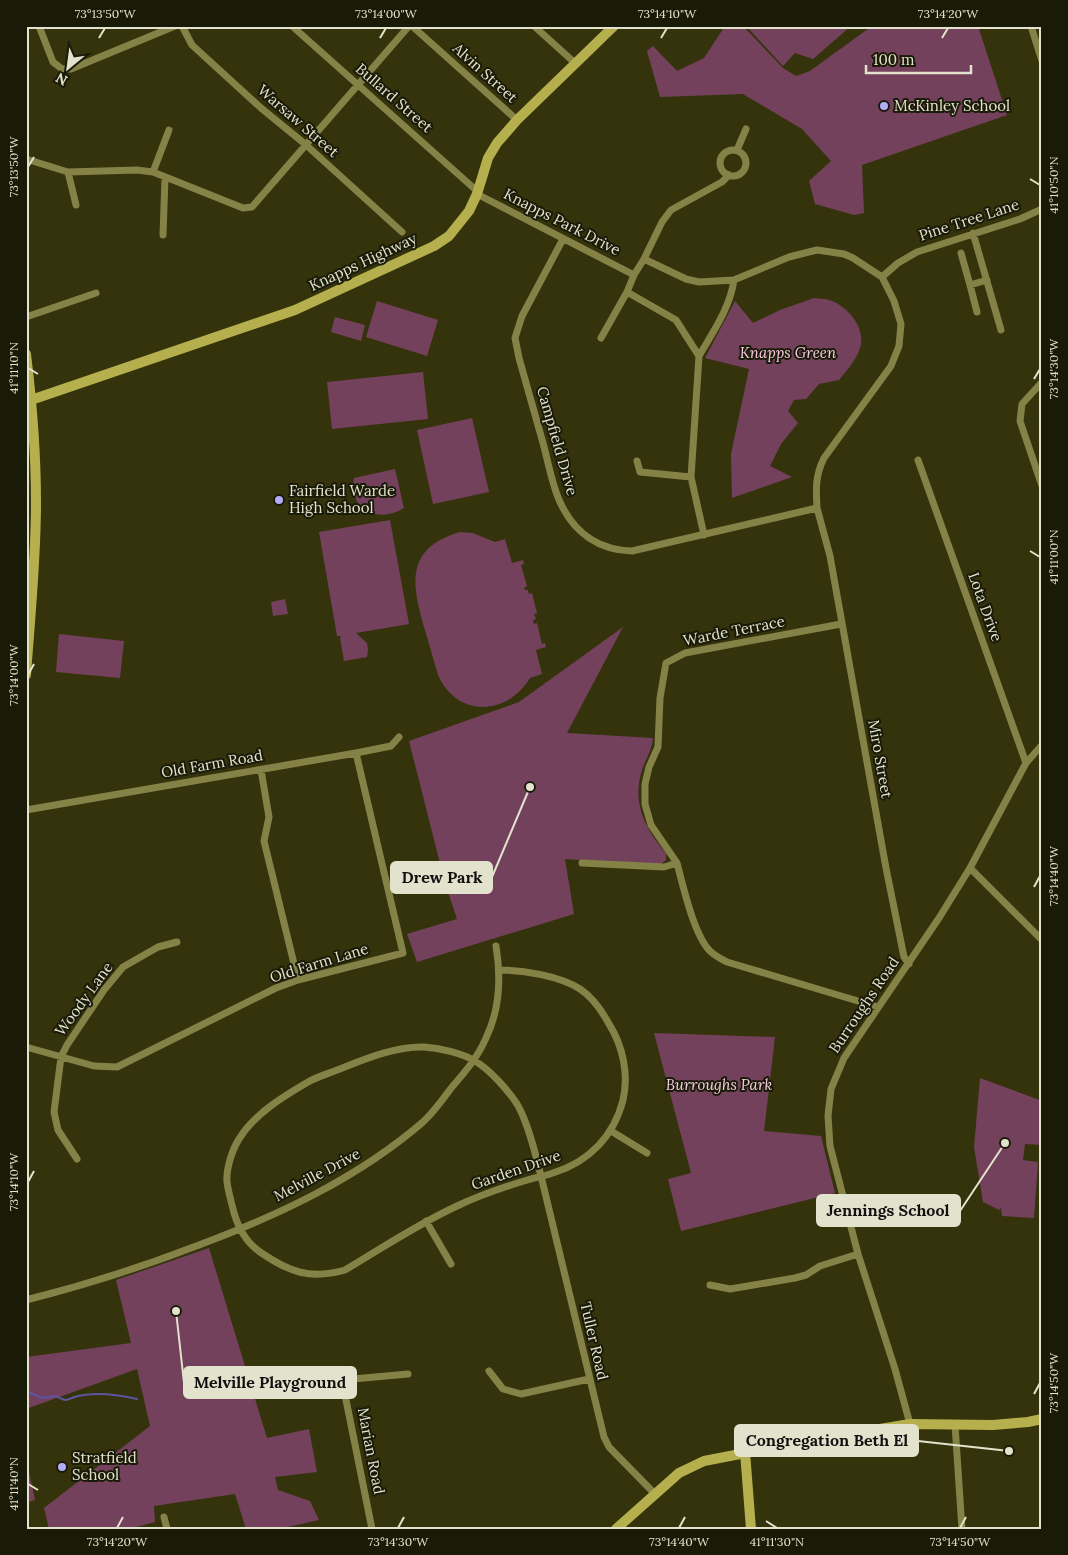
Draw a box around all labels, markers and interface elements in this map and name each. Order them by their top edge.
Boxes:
text: 73°13'50"W [75,6,136,21]
text: 73°14'00"W [355,6,418,21]
text: 73°14'10"W [638,6,697,21]
text: 73°14'20"W [918,6,979,21]
street label: Alvin Street [448,38,522,107]
north arrow [42,42,92,92]
scale bar [866,42,970,74]
text: 100 m [873,50,914,69]
street label: Bullard Street [352,59,437,136]
text: N [52,69,71,90]
street label: Warsaw Street [254,80,343,161]
place label: McKinley School [894,96,1010,115]
marker: McKinley School [878,100,890,112]
text: 73°13'50"W [6,136,21,197]
text: 41°10'50"N [1046,156,1061,214]
street label: Knapps Park Drive [501,184,624,259]
street label: Pine Tree Lane [916,194,1021,245]
street label: Knapps Highway [306,228,420,295]
text: 73°14'30"W [1046,338,1061,399]
text: 41°11'10"N [6,342,21,394]
park label: Knapps Green [740,343,837,362]
street label: Campfield Drive [533,384,582,498]
place label: Fairfield Warde High School [289,481,395,517]
marker: Fairfield Warde High School [273,494,285,506]
text: 41°11'00"N [1046,529,1061,585]
street label: Lota Drive [964,570,1007,644]
street label: Warde Terrace [681,611,786,650]
text: 73°14'00"W [6,643,21,706]
street label: Miro Street [864,718,897,800]
street label: Old Farm Road [160,745,264,782]
text: 73°14'40"W [1046,845,1061,906]
callout: Drew Park [391,862,492,893]
text: Drew Park [402,867,483,887]
street label: Old Farm Lane [267,939,370,987]
street label: Burroughs Road [824,953,903,1057]
street label: Woody Lane [50,958,117,1039]
park label: Burroughs Park [666,1075,772,1094]
street label: Melville Drive [270,1144,363,1205]
street label: Garden Drive [469,1145,563,1194]
text: 73°14'10"W [6,1152,21,1211]
callout: Jennings School [817,1195,960,1226]
text: Jennings School [827,1200,949,1220]
street label: Tuller Road [576,1300,613,1382]
text: 73°14'50"W [1046,1352,1061,1413]
callout: Melville Playground [184,1367,356,1398]
text: Melville Playground [194,1372,347,1392]
street label: Marian Road [354,1406,389,1496]
callout: Congregation Beth El [735,1425,918,1456]
text: Congregation Beth El [746,1430,908,1450]
place label: Stratfield School [72,1448,137,1484]
text: 41°11'40"N [6,1457,21,1511]
marker: Stratfield School [56,1461,68,1473]
text: 73°14'20"W [87,1534,148,1549]
text: 73°14'30"W [368,1534,429,1549]
text: 73°14'40"W [649,1534,710,1549]
text: 41°11'30"N [750,1534,804,1549]
text: 73°14'50"W [930,1534,991,1549]

